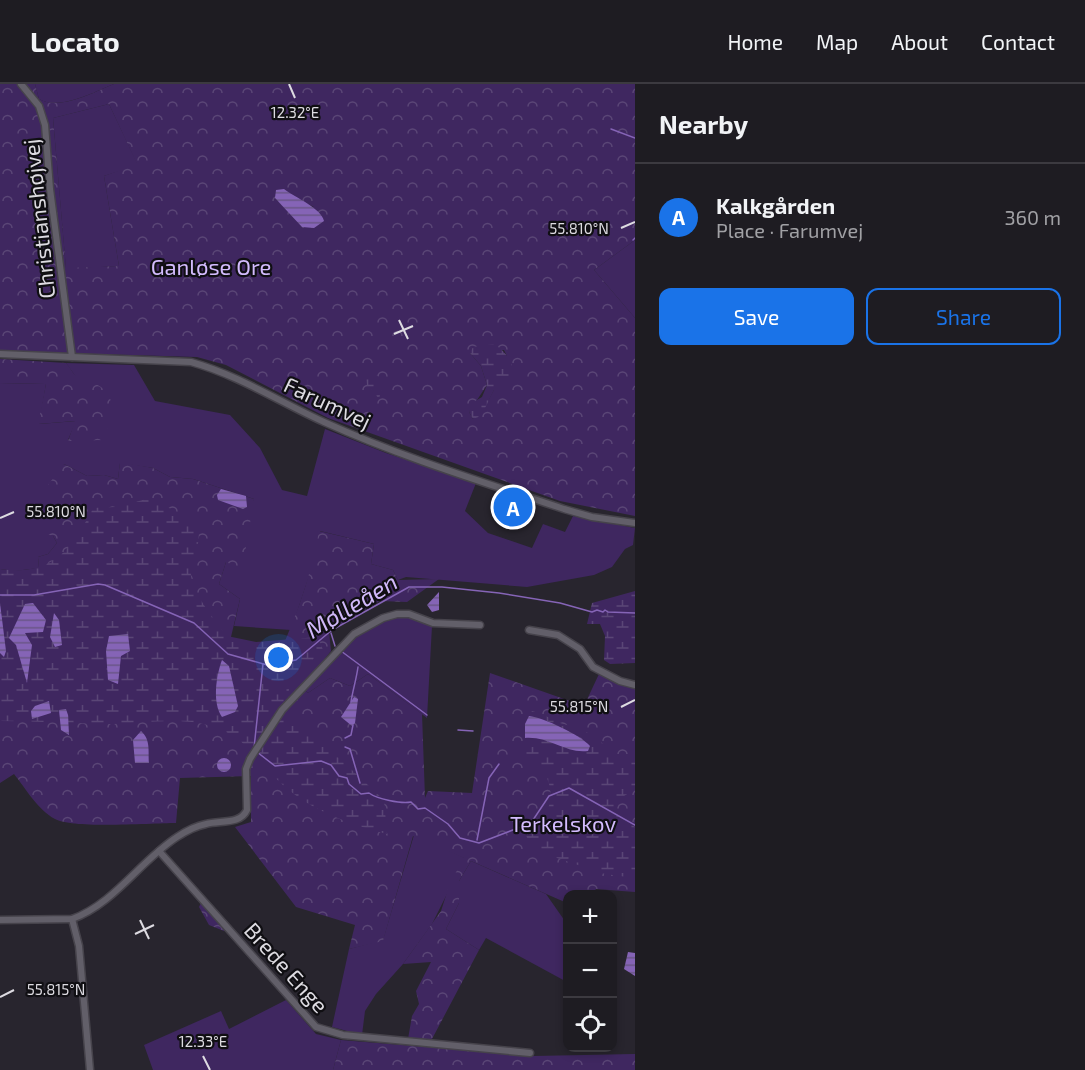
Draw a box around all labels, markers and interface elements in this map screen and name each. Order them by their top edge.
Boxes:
text: Locato [30,24,120,58]
text: Home [727,29,783,54]
text: Map [816,29,858,54]
text: About [891,29,948,54]
text: Contact [981,29,1055,54]
text: 12.32°E [271,103,319,121]
text: Nearby [659,108,748,139]
street label: Christianshøjvej [17,138,60,300]
text: Kalkgården [716,192,835,218]
text: A [672,205,685,229]
text: 360 m [1004,205,1061,229]
text: Place · Farumvej [716,218,863,242]
text: 55.810°N [549,219,609,237]
park label: Ganløse Ore [151,253,271,279]
button: Save [659,288,854,345]
button: Share [866,288,1061,345]
street label: Farumvej [280,371,376,434]
pin: A [494,484,532,530]
text: 55.810°N [26,502,86,520]
water label: Mølleåen [300,566,402,644]
your location [264,643,293,672]
text: 55.815°N [550,697,608,715]
park label: Terkelskov [510,810,616,836]
map controls [563,890,617,1052]
button: + [563,890,617,944]
street label: Brede Enge [240,917,334,1017]
button: − [563,944,617,998]
text: 55.815°N [27,980,85,998]
button: locate [563,998,617,1052]
text: 12.33°E [179,1032,227,1050]

